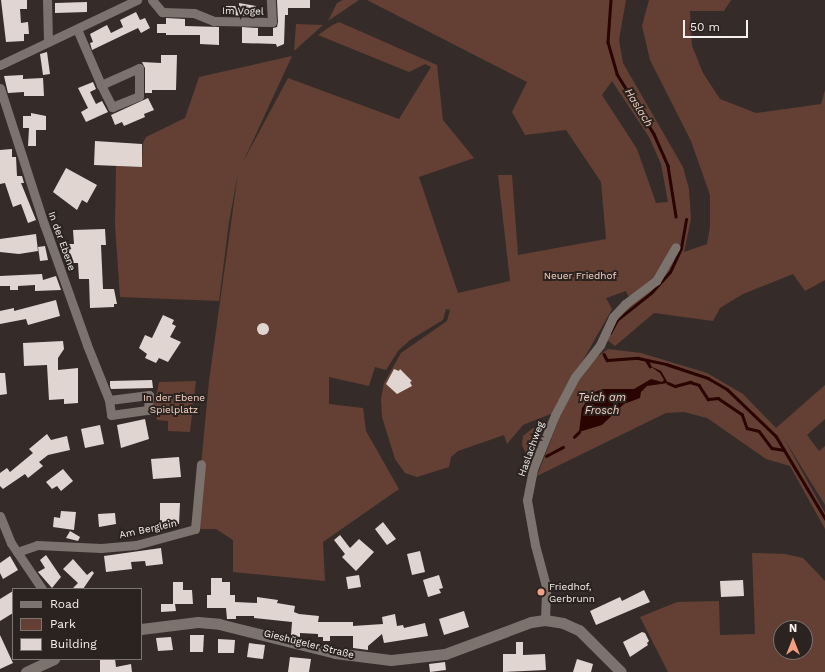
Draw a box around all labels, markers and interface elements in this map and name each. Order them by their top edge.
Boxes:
street label: Im Vogel [222,5,264,17]
scale bar [685,12,750,38]
text: 50 m [690,20,720,34]
water label: Haslach [621,86,655,130]
street label: In der Ebene [46,210,78,272]
park label: Neuer Friedhof [544,270,616,282]
park label: In der Ebene Spielplatz [143,391,205,414]
water label: Teich am Frosch [578,392,626,418]
street label: Haslachweg [515,420,547,478]
street label: Am Berglein [118,517,178,541]
place label: Friedhof, Gerbrunn [549,580,595,604]
marker: Friedhof, Gerbrunn [536,587,546,597]
legend [12,588,142,660]
text: Road [50,597,79,611]
text: Park [50,617,76,631]
north arrow [773,620,813,660]
text: N [789,622,797,635]
street label: Gieshügeler Straße [263,627,355,661]
text: Building [50,637,97,651]

